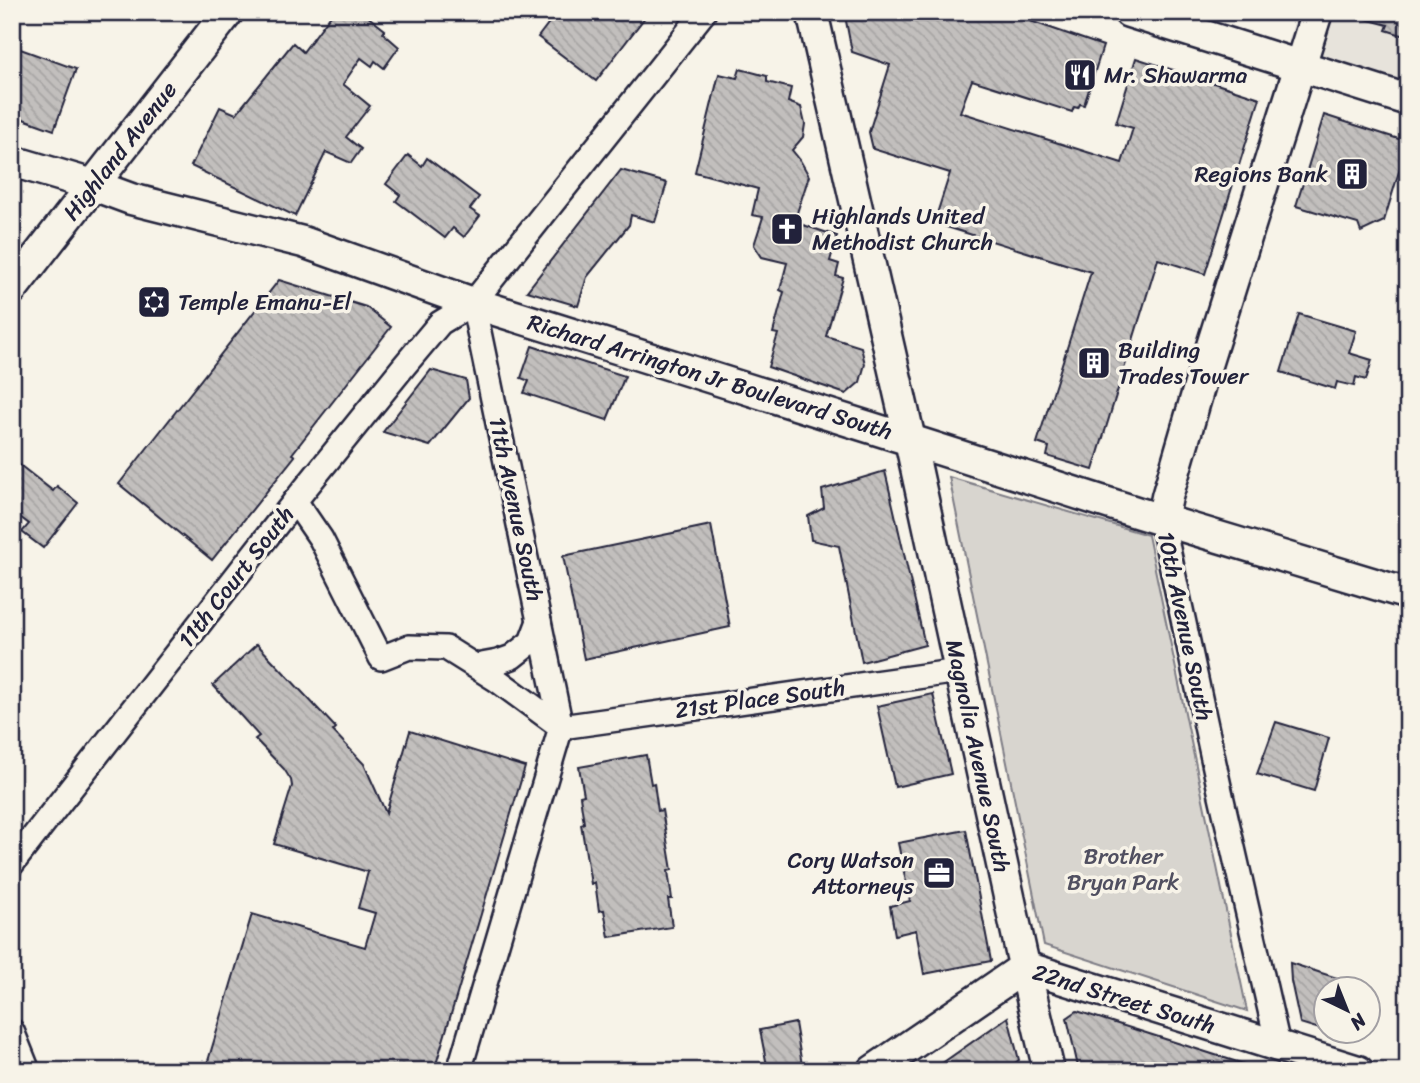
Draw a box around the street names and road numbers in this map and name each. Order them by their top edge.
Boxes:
street label: Highland Avenue [52,72,188,230]
street label: Richard Arrington Jr Boulevard South [523,302,897,452]
street label: 11th Avenue South [476,413,556,605]
street label: 11th Court South [167,497,305,657]
street label: 10th Avenue South [1145,528,1225,724]
street label: Magnolia Avenue South [933,636,1023,876]
street label: 21st Place South [672,667,848,731]
street label: 22nd Street South [1027,952,1221,1046]

